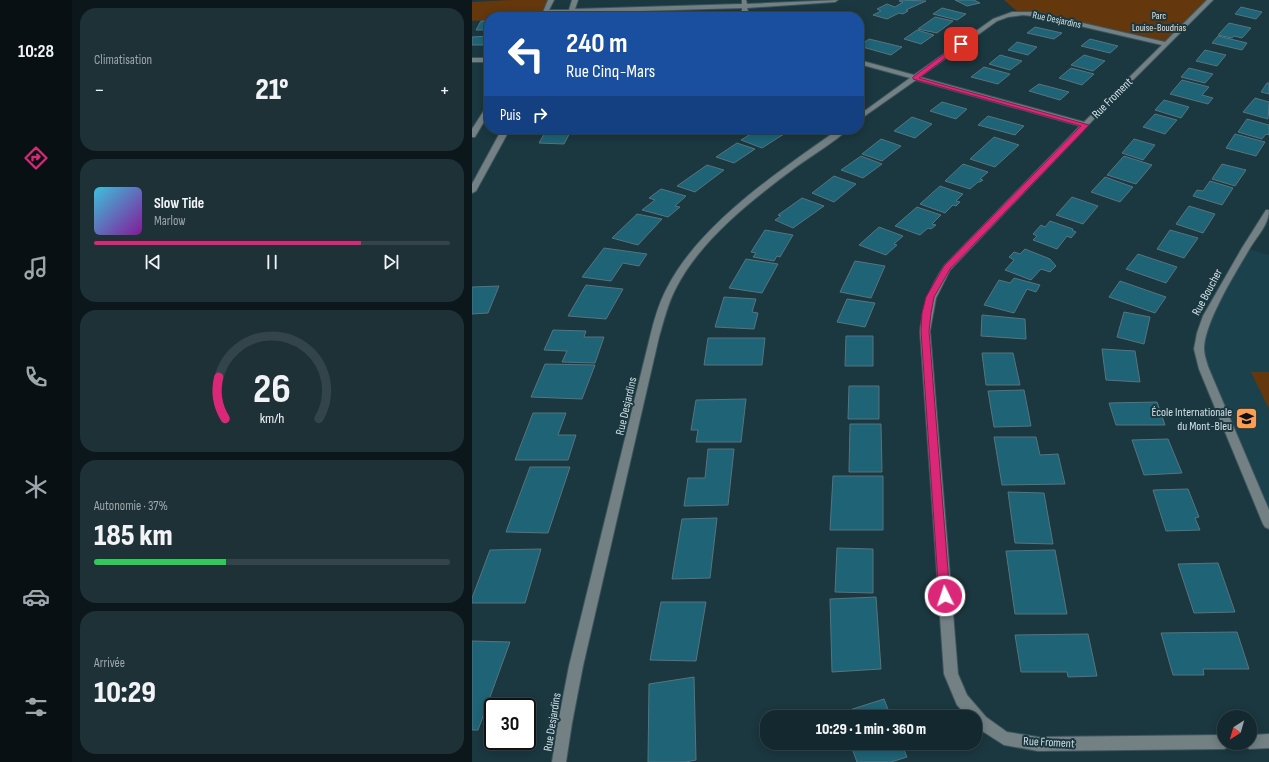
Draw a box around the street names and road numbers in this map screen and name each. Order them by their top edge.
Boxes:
street label: Rue Desjardins [1031,9,1082,31]
street label: Rue Froment [1089,75,1136,122]
street label: Rue Boucher [1189,266,1226,318]
street label: Rue Desjardins [613,376,640,437]
street label: Rue Desjardins [540,692,565,752]
street label: Rue Froment [1023,734,1075,751]

